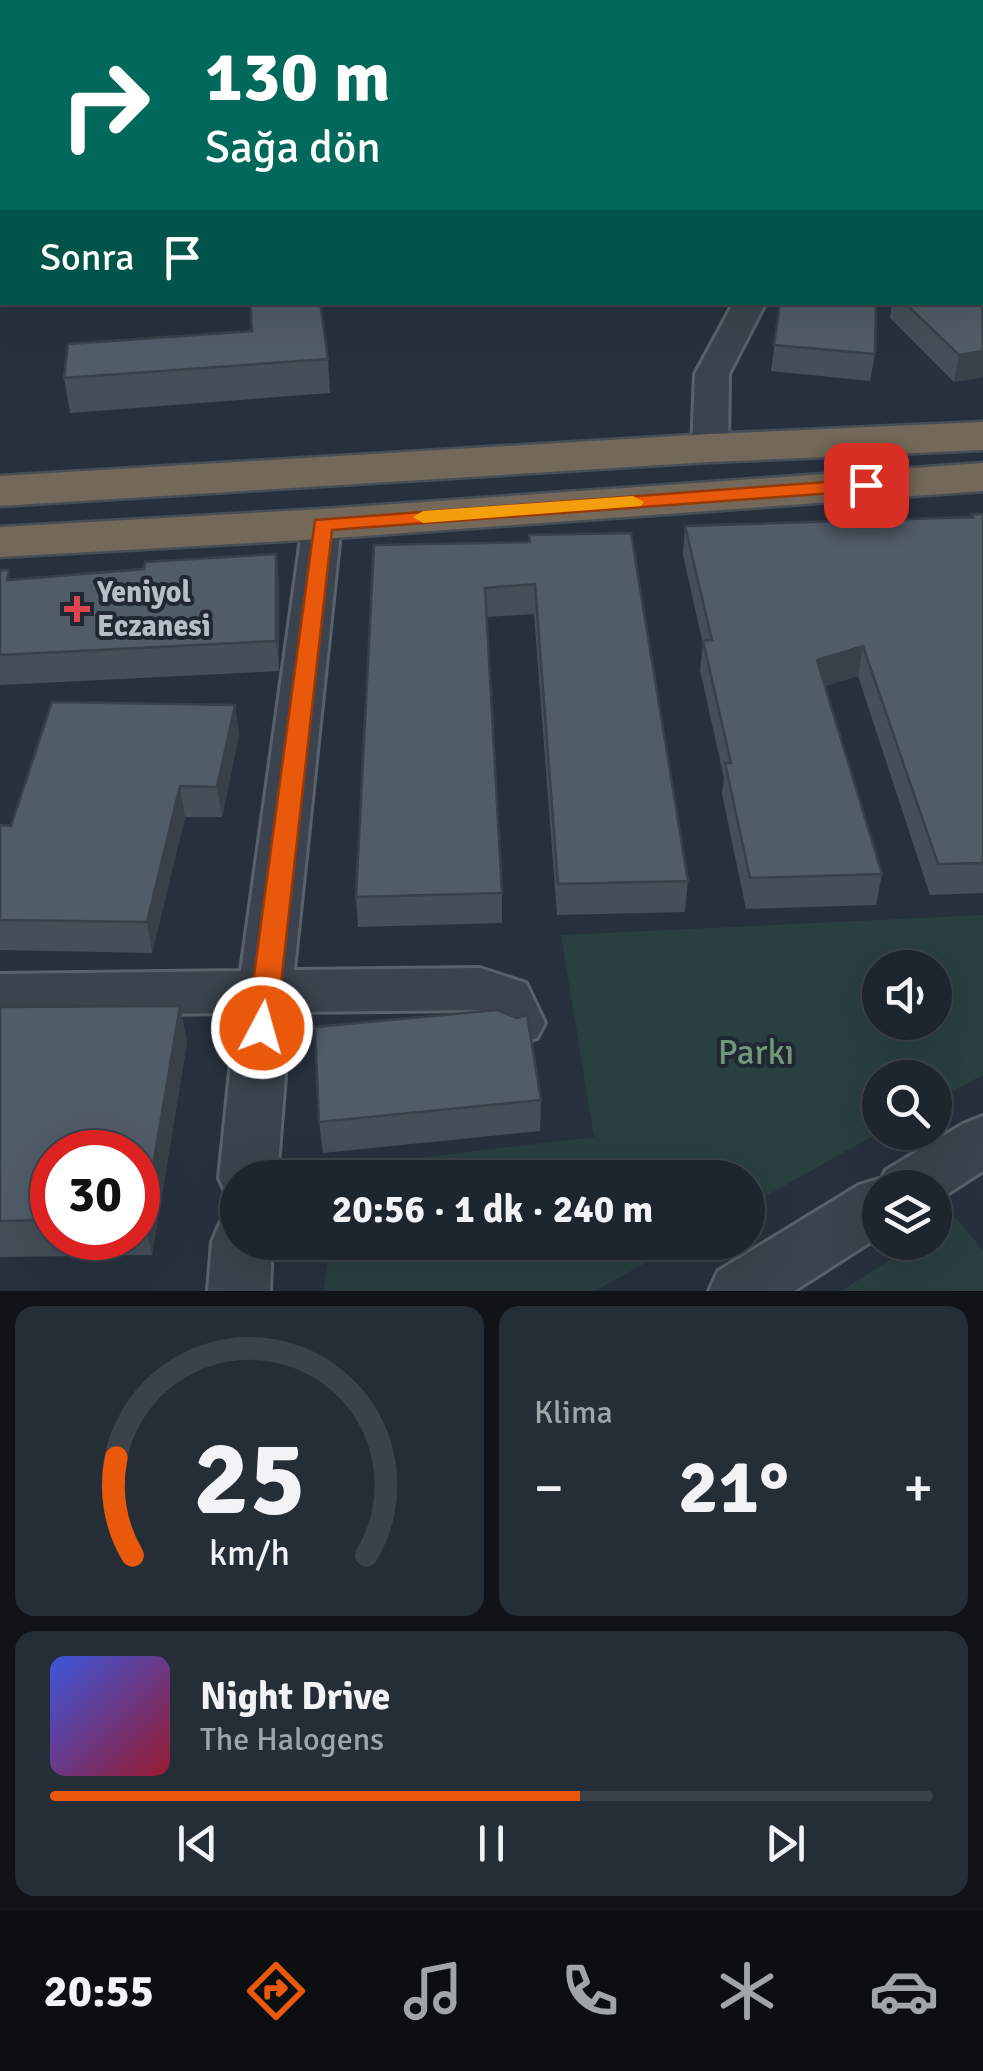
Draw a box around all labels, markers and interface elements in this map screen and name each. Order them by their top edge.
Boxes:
text: 130 m [205,34,390,120]
icon: right [40,40,170,170]
text: Sağa dön [205,120,381,175]
icon: arrive [155,230,210,285]
text: Sonra [40,234,135,281]
pin [824,443,909,528]
icon: arrive [839,458,894,513]
place label: Yeniyol Eczanesi [96,574,211,645]
marker: Yeniyol Eczanesi [66,598,88,620]
map controls [862,950,952,1260]
button: sound [862,950,952,1040]
position arrow [210,976,314,1080]
park label: Parkı [718,1031,794,1074]
button: search [862,1060,952,1150]
speed limit sign: 30 [30,1130,160,1260]
button: layers [862,1170,952,1260]
text: 20:56 · 1 dk · 240 m [332,1186,653,1233]
text: Klima [534,1393,613,1432]
text: 25 [193,1415,306,1543]
text: 21° [678,1441,789,1534]
text: − [534,1454,564,1522]
text: + [903,1454,933,1522]
text: km/h [209,1531,290,1575]
text: Night Drive [200,1673,390,1720]
text: The Halogens [200,1720,384,1759]
icon: previous [170,1816,225,1871]
icon: pause [464,1816,519,1871]
icon: next [758,1816,813,1871]
icon: directions [241,1956,311,2026]
icon: music [398,1956,468,2026]
icon: phone [555,1956,625,2026]
icon: climate [712,1956,782,2026]
icon: car [869,1956,939,2026]
text: 20:55 [44,1964,154,2019]

